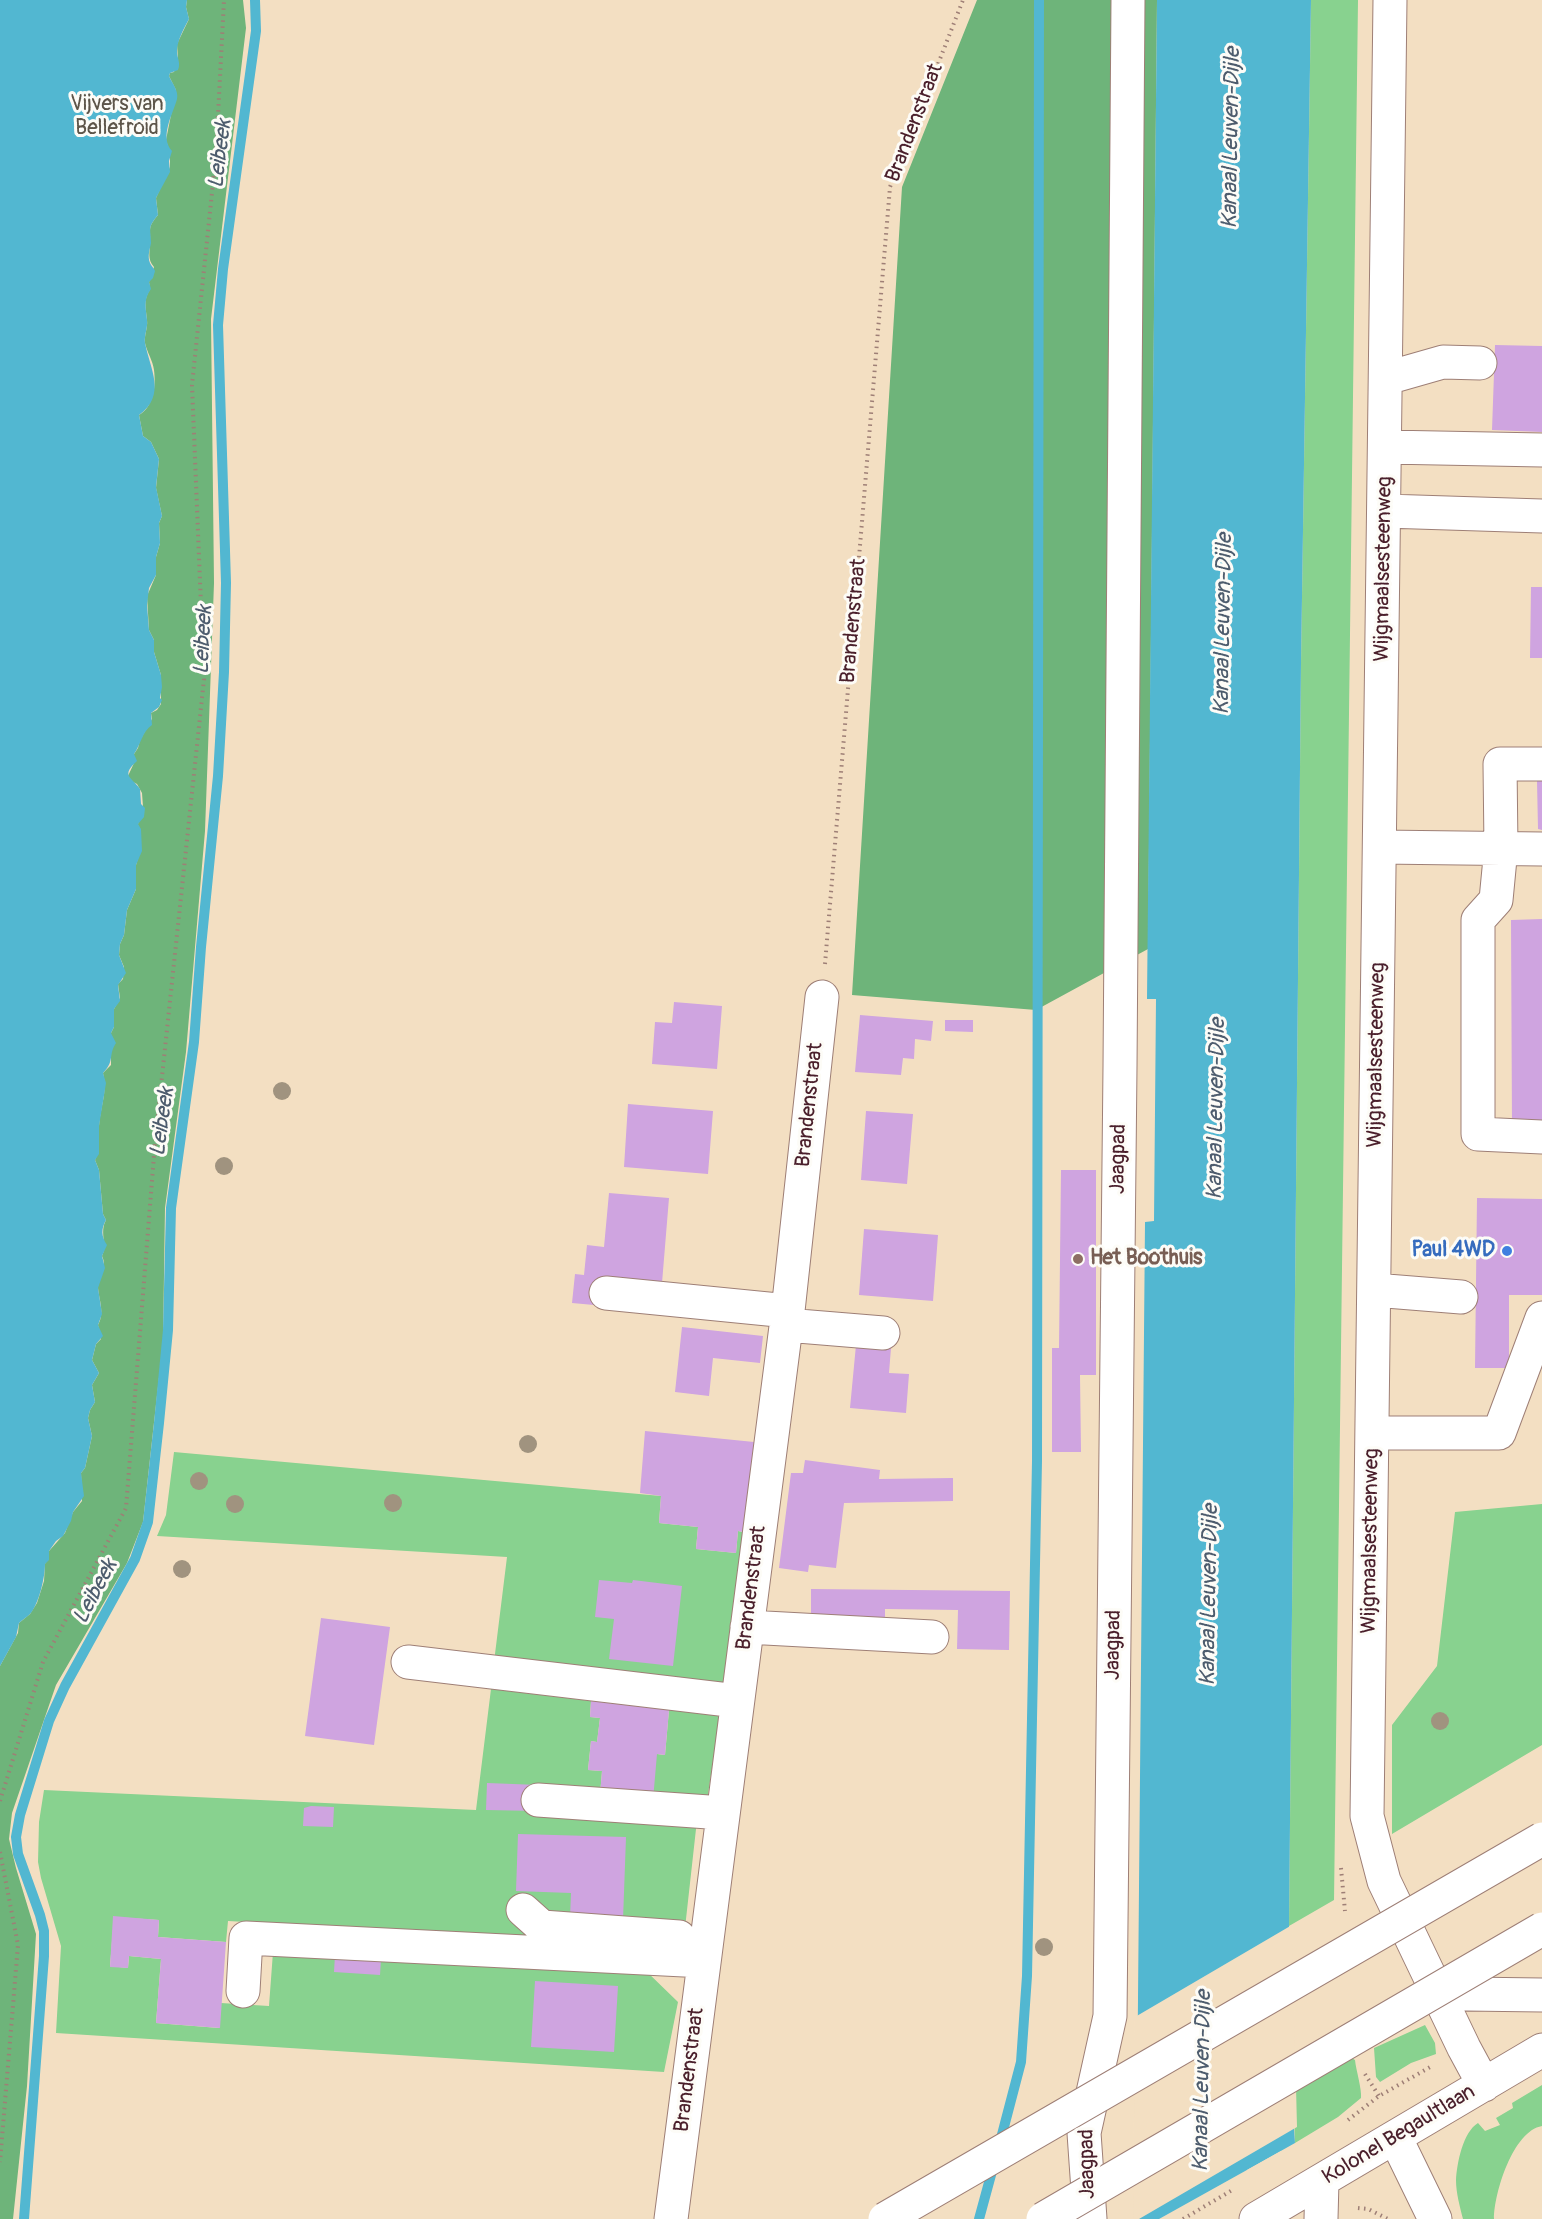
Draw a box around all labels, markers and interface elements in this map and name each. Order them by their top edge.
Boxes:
water label: Kanaal Leuven-Dijle [1217,47,1247,229]
street label: Brandenstraat [881,60,949,186]
park label: Vijvers van Bellefroid [70,92,164,142]
water label: Leibeek [204,118,238,190]
street label: Wijgmaalsesteenweg [1370,476,1398,662]
water label: Kanaal Leuven-Dijle [1209,533,1239,715]
street label: Brandenstraat [836,558,872,684]
water label: Leibeek [189,605,219,675]
street label: Wijgmaalsesteenweg [1363,962,1391,1148]
water label: Kanaal Leuven-Dijle [1202,1018,1232,1200]
street label: Brandenstraat [791,1042,829,1168]
water label: Leibeek [145,1086,181,1158]
street label: Jaagpad [1106,1124,1132,1194]
place label: Paul 4WD [1412,1238,1495,1264]
marker: Paul 4WD [1500,1244,1514,1258]
place label: Het Boothuis [1090,1246,1202,1272]
marker: Het Boothuis [1071,1252,1085,1266]
street label: Wijgmaalsesteenweg [1357,1448,1385,1634]
water label: Kanaal Leuven-Dijle [1195,1504,1225,1686]
street label: Brandenstraat [732,1524,772,1652]
water label: Leibeek [68,1555,124,1629]
street label: Jaagpad [1101,1610,1127,1680]
water label: Kanaal Leuven-Dijle [1188,1990,1218,2172]
street label: Brandenstraat [670,2006,710,2134]
street label: Kolonel Begaultlaan [1318,2079,1480,2191]
street label: Jaagpad [1075,2129,1101,2199]

